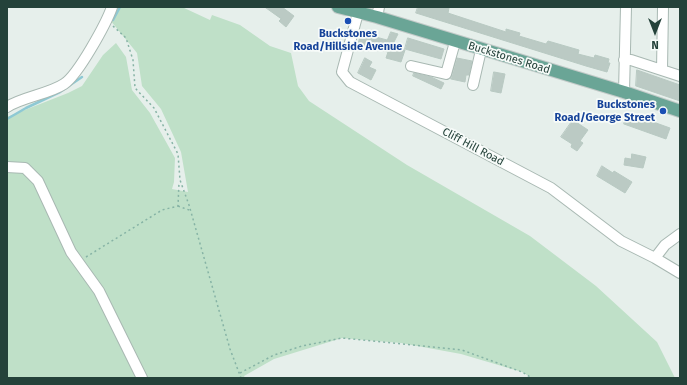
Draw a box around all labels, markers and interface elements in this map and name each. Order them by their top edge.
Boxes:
north arrow [635,12,675,52]
marker: Buckstones Road/Hillside Avenue [343,16,353,26]
place label: Buckstones Road/Hillside Avenue [294,27,402,53]
text: N [651,38,659,51]
street label: Buckstones Road [466,39,552,77]
place label: Buckstones Road/George Street [555,98,655,124]
marker: Buckstones Road/George Street [658,106,668,116]
street label: Cliff Hill Road [440,125,506,169]

